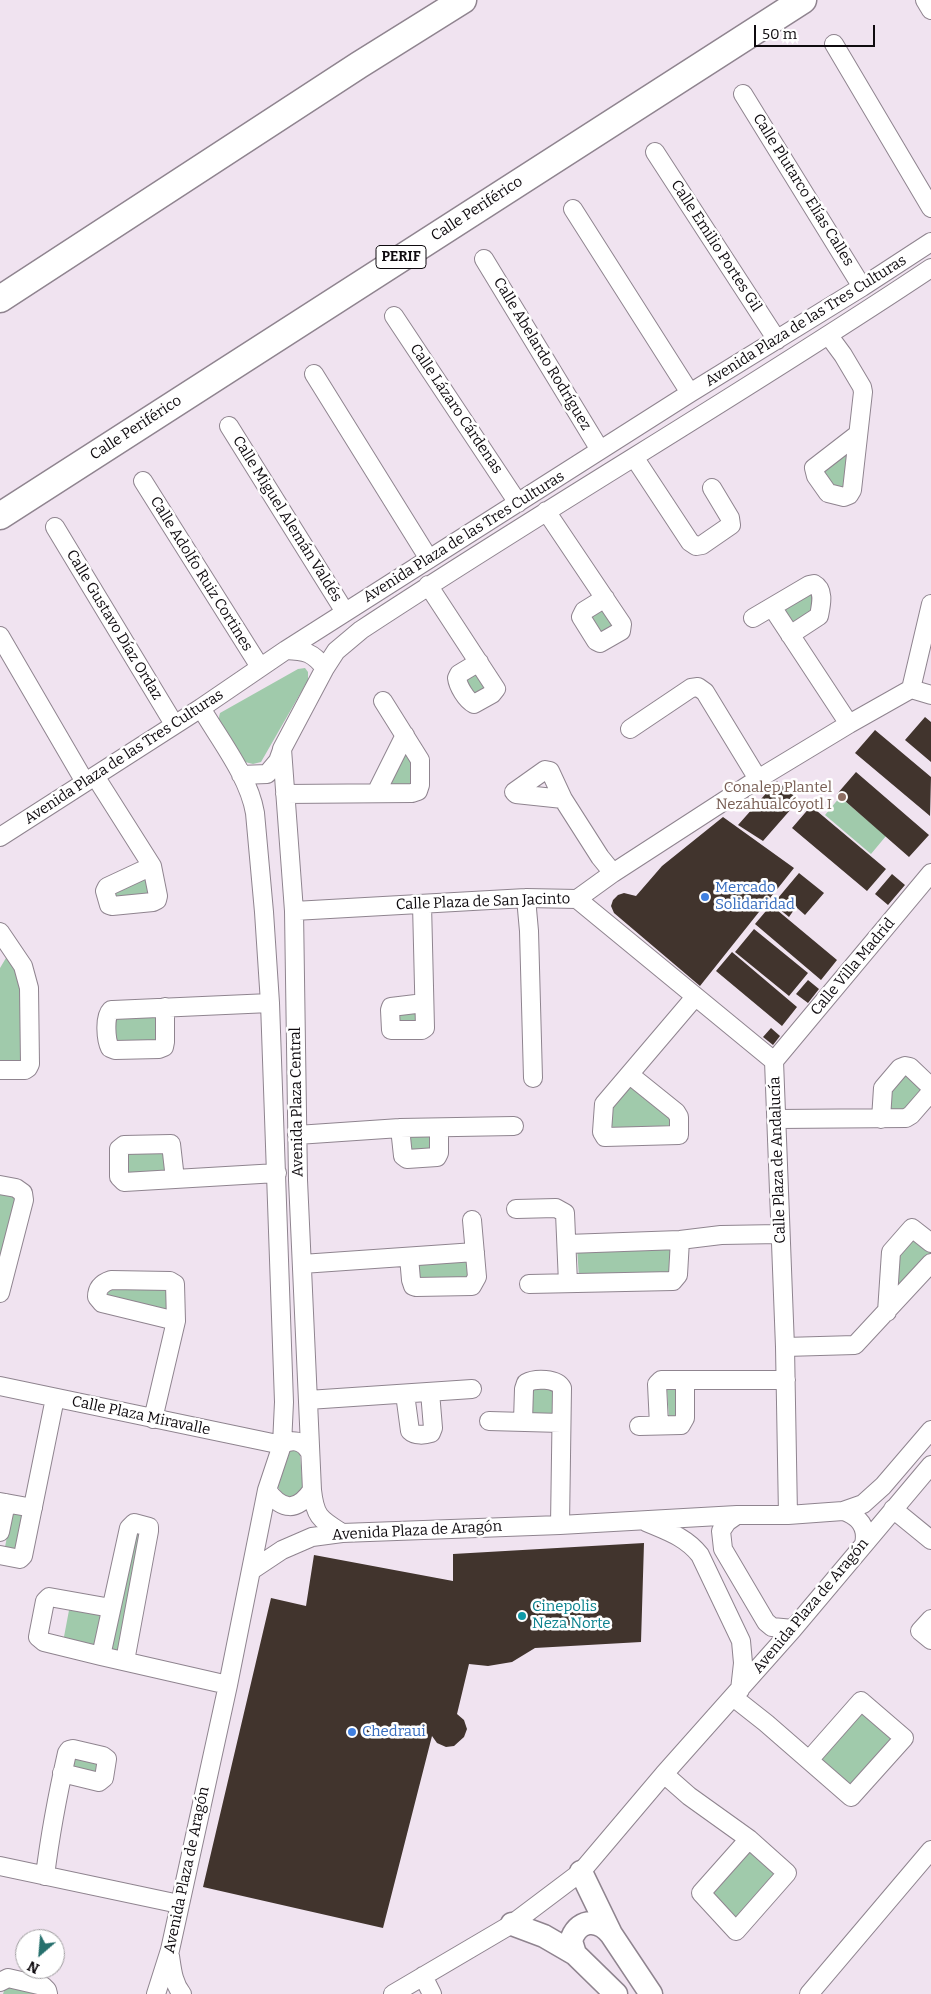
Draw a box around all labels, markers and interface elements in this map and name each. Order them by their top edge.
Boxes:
scale bar [756,15,877,47]
text: 50 m [762,25,797,43]
street label: Calle Plutarco Elías Calles [749,110,857,270]
street label: Calle Periférico [428,173,526,245]
street label: Calle Emilio Portes Gil [667,177,765,315]
road number: PERIF [376,246,426,268]
street label: Avenida Plaza de las Tres Culturas [702,251,910,391]
street label: Calle Abelardo Rodríguez [489,274,595,434]
street label: Calle Lázaro Cárdenas [406,341,506,477]
street label: Calle Periférico [87,392,185,464]
street label: Calle Miguel Alemán Valdés [228,433,346,605]
street label: Avenida Plaza de las Tres Culturas [360,467,568,607]
street label: Calle Adolfo Ruiz Cortines [146,493,256,655]
street label: Calle Gustavo Díaz Ordaz [62,547,166,703]
street label: Avenida Plaza de las Tres Culturas [21,686,227,828]
place label: Conalep Plantel Nezahualcóyotl I [716,779,832,814]
marker: Conalep Plantel Nezahualcóyotl I [836,791,848,803]
place label: Mercado Solidaridad [715,879,795,914]
street label: Calle Plaza de San Jacinto [395,890,571,914]
marker: Mercado Solidaridad [699,891,711,903]
street label: Calle Villa Madrid [807,915,899,1019]
street label: Avenida Plaza Central [287,1027,307,1177]
street label: Calle Plaza de Andalucía [766,1076,790,1244]
street label: Calle Plaza Miravalle [70,1392,212,1440]
street label: Avenida Plaza de Aragón [332,1518,502,1544]
street label: Avenida Plaza de Aragón [749,1535,873,1677]
place label: Cinepolis Neza Norte [532,1598,611,1633]
marker: Cinepolis Neza Norte [516,1610,528,1622]
place label: Chedraui [362,1723,426,1741]
marker: Chedraui [346,1726,358,1738]
street label: Avenida Plaza de Aragón [161,1785,213,1955]
north arrow [15,1929,65,1979]
text: N [25,1957,42,1977]

